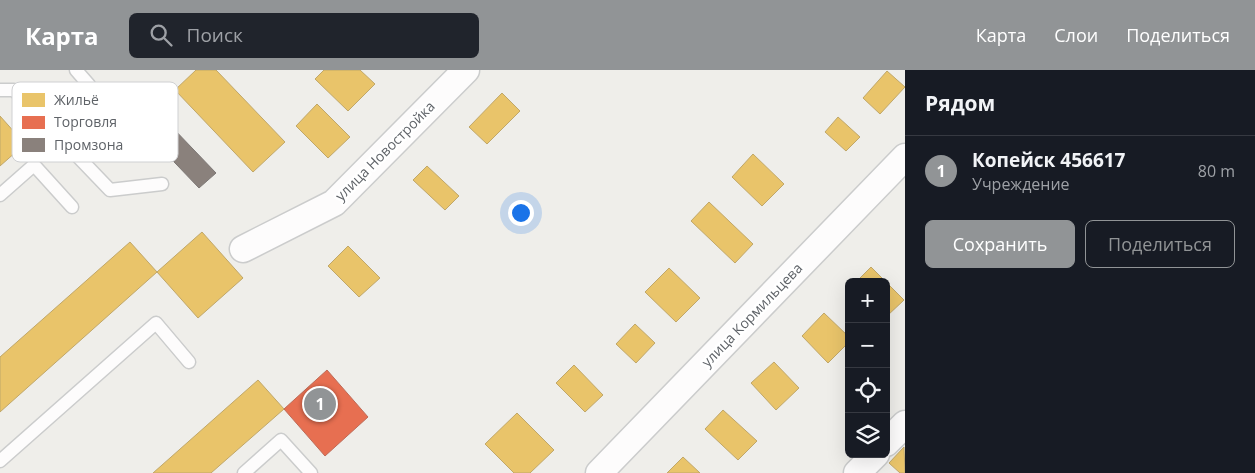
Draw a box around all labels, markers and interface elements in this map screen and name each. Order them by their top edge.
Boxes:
search box [129,13,479,58]
text: Карта [25,19,99,52]
icon: search [147,21,175,49]
text: Поиск [187,22,243,48]
text: Карта [976,23,1026,47]
text: Слои [1054,23,1098,47]
text: Поделиться [1126,23,1230,47]
legend [12,82,178,162]
text: Рядом [925,89,995,117]
text: Жильё [54,90,99,109]
street label: улица Новостройка [331,97,439,205]
text: Торговля [54,112,117,131]
text: Промзона [54,135,123,154]
text: Копейск 456617 [972,147,1125,173]
text: 1 [936,160,946,182]
text: 80 m [1198,160,1235,182]
text: Учреждение [972,173,1070,195]
your location [508,200,534,226]
button: Сохранить [925,220,1075,268]
button: Поделиться [1085,220,1235,268]
street label: улица Кормильцева [697,259,806,371]
map controls [845,278,890,458]
button: + [845,278,890,323]
button: − [845,323,890,368]
button: locate [845,368,890,413]
pin: 1 [304,385,336,423]
button: layers [845,413,890,458]

